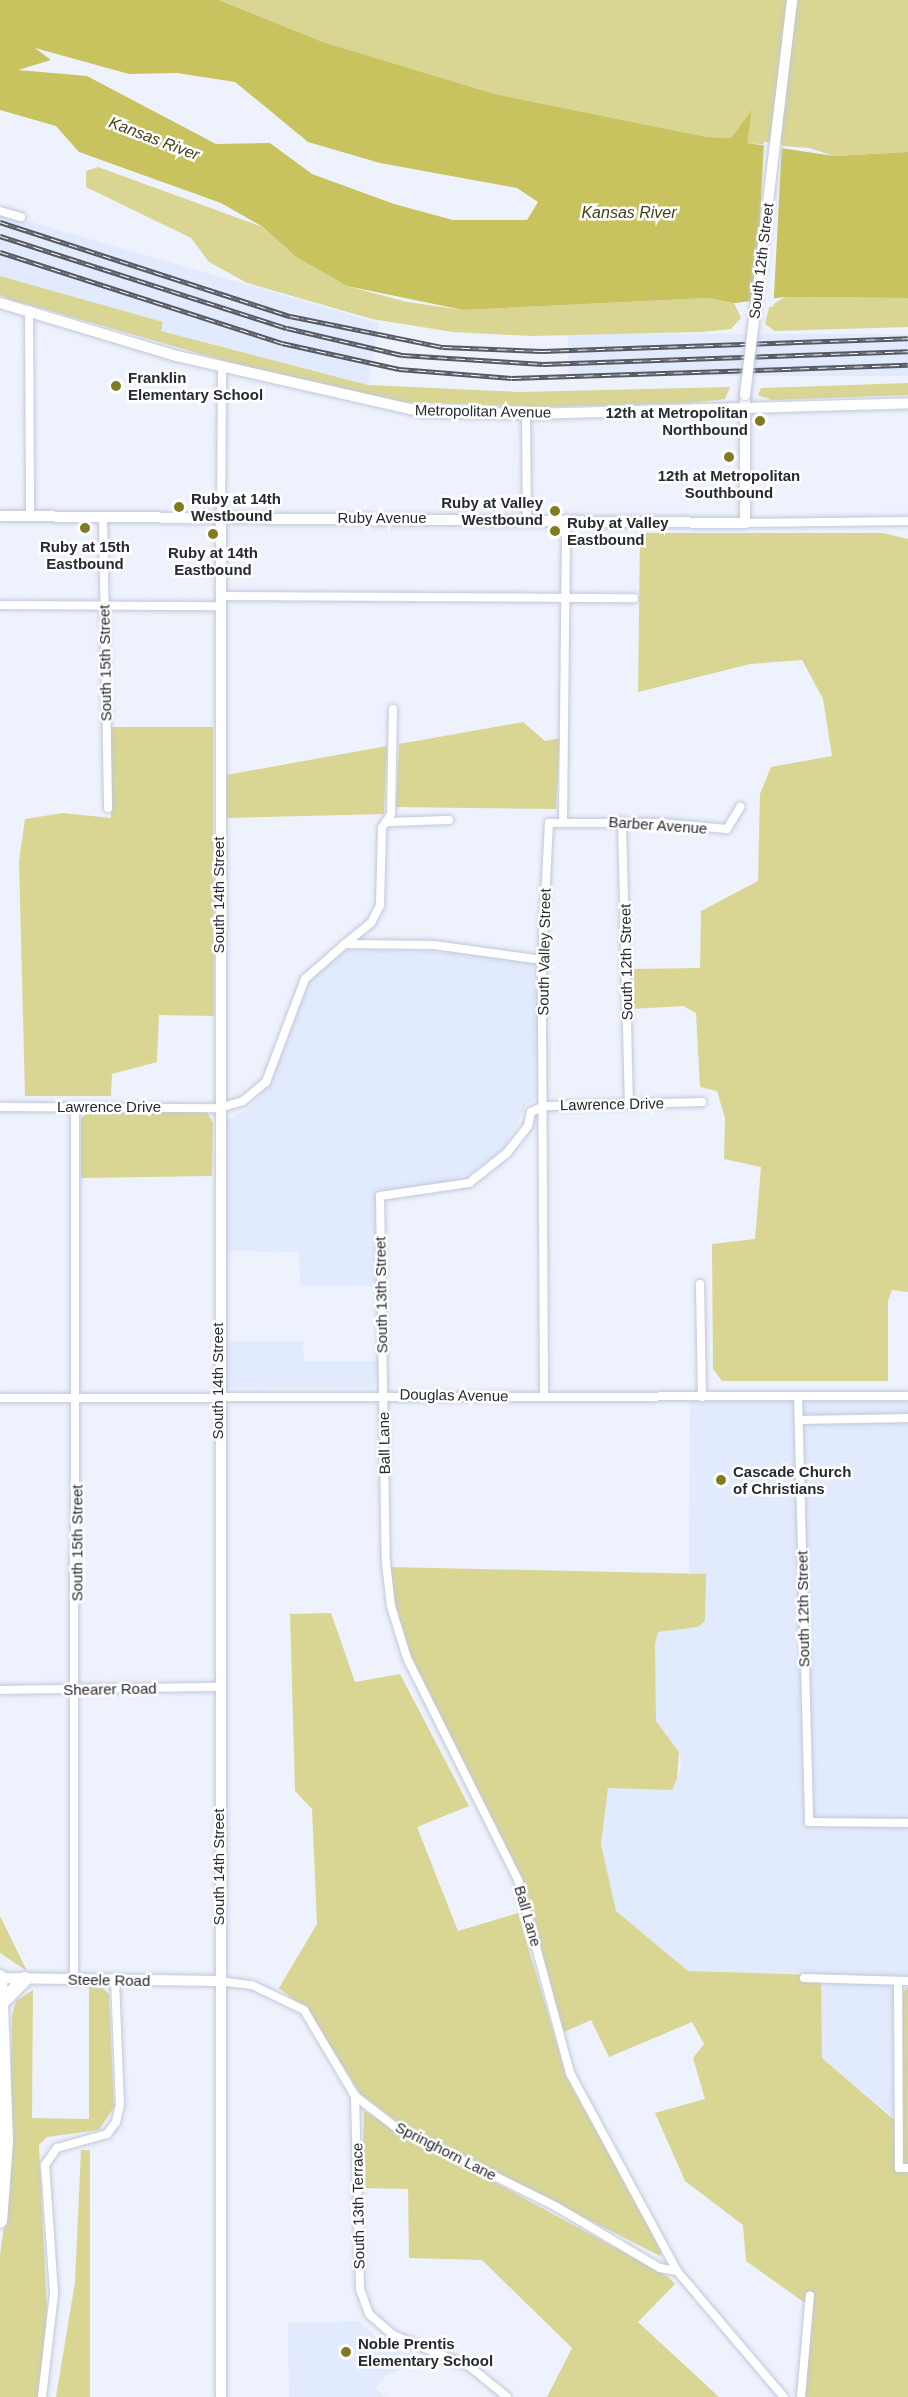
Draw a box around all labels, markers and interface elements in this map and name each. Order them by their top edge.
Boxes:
water label: Kansas River [106,113,202,165]
street label: South 12th Street [745,202,777,320]
water label: Kansas River [581,203,677,223]
place label: Franklin Elementary School [128,368,263,403]
marker: Franklin Elementary School [109,379,123,393]
street label: Metropolitan Avenue [414,401,552,421]
place label: 12th at Metropolitan Northbound [605,403,748,438]
marker: 12th at Metropolitan Northbound [753,414,767,428]
marker: 12th at Metropolitan Southbound [722,450,736,464]
place label: 12th at Metropolitan Southbound [658,466,800,501]
place label: Ruby at 14th Westbound [191,489,281,524]
place label: Ruby at Valley Westbound [441,493,543,528]
marker: Ruby at 14th Westbound [172,500,186,514]
marker: Ruby at Valley Westbound [548,504,562,518]
street label: Ruby Avenue [337,509,427,527]
place label: Ruby at Valley Eastbound [567,513,669,548]
marker: Ruby at 15th Eastbound [78,521,92,535]
marker: Ruby at Valley Eastbound [548,524,562,538]
marker: Ruby at 14th Eastbound [206,527,220,541]
place label: Ruby at 15th Eastbound [40,537,130,572]
place label: Ruby at 14th Eastbound [168,543,258,578]
street label: South 15th Street [95,604,115,722]
street label: Barber Avenue [608,813,708,837]
street label: South 14th Street [210,837,228,953]
street label: South Valley Street [534,888,554,1016]
street label: South 12th Street [616,903,636,1021]
street label: Lawrence Drive [560,1094,664,1114]
street label: Lawrence Drive [57,1098,161,1116]
street label: South 13th Street [371,1236,391,1354]
street label: South 14th Street [209,1323,227,1439]
street label: Douglas Avenue [399,1385,509,1405]
street label: Ball Lane [374,1412,394,1474]
place label: Cascade Church of Christians [733,1462,851,1497]
marker: Cascade Church of Christians [714,1473,728,1487]
street label: South 15th Street [68,1485,86,1601]
street label: South 12th Street [793,1550,813,1668]
street label: Shearer Road [63,1679,157,1699]
street label: South 14th Street [210,1809,228,1925]
street label: Ball Lane [511,1883,545,1949]
street label: Steele Road [68,1970,150,1990]
street label: Springhorn Lane [392,2118,500,2184]
street label: South 13th Terrace [348,2142,368,2270]
place label: Noble Prentis Elementary School [358,2334,493,2369]
marker: Noble Prentis Elementary School [339,2345,353,2359]

